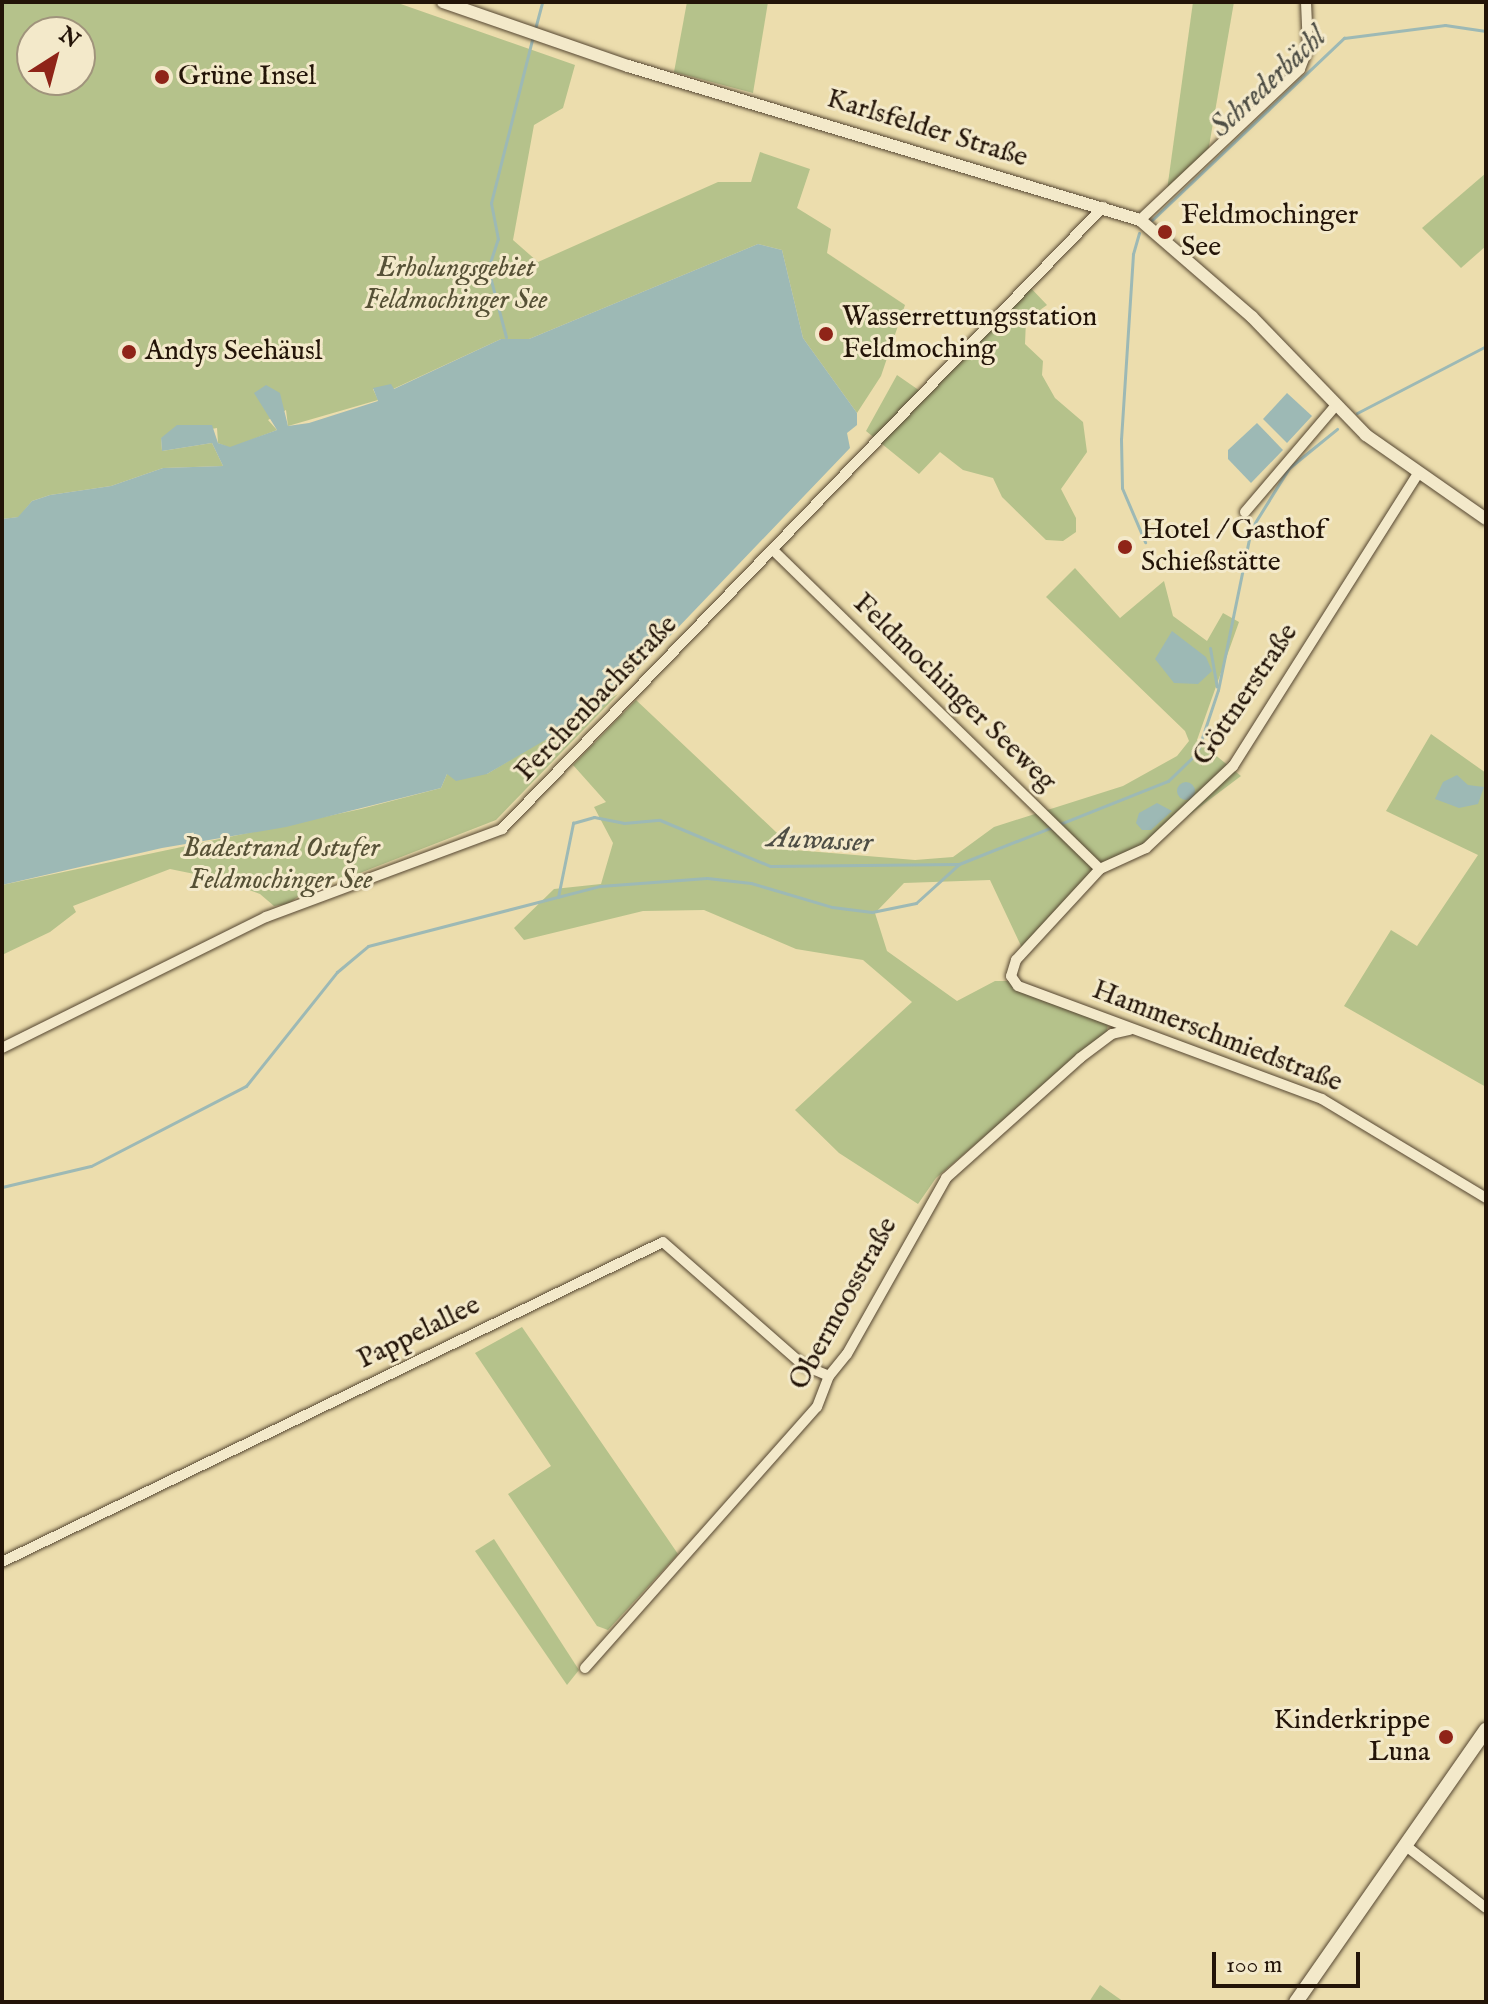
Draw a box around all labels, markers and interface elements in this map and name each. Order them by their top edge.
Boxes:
north arrow [16,16,96,96]
water label: Schrederbächl [1204,20,1334,146]
text: N [53,21,85,55]
place label: Grüne Insel [178,60,316,94]
marker: Grüne Insel [153,68,171,86]
street label: Karlsfelder Straße [822,82,1032,176]
place label: Feldmochinger See [1181,199,1358,265]
marker: Feldmochinger See [1156,223,1174,241]
park label: Erholungsgebiet Feldmochinger See [364,252,548,318]
place label: Wasserrettungsstation Feldmoching [842,301,1097,367]
marker: Wasserrettungsstation Feldmoching [817,325,835,343]
place label: Andys Seehäusl [145,335,322,369]
marker: Andys Seehäusl [120,343,138,361]
place label: Hotel / Gasthof Schießstätte [1141,514,1325,580]
marker: Hotel / Gasthof Schießstätte [1116,538,1134,556]
street label: Feldmochinger Seeweg [845,587,1063,799]
street label: Ferchenbachstraße [509,609,685,789]
street label: Göttnerstraße [1186,618,1306,772]
water label: Auwasser [767,820,873,862]
park label: Badestrand Ostufer Feldmochinger See [183,832,379,898]
street label: Hammerschmiedstraße [1087,974,1347,1100]
street label: Obermoosstraße [783,1212,905,1396]
street label: Pappelallee [352,1289,486,1377]
place label: Kinderkrippe Luna [1274,1704,1430,1770]
marker: Kinderkrippe Luna [1437,1728,1455,1746]
scale bar [1216,1936,1364,1986]
text: 100 m [1226,1950,1282,1981]

